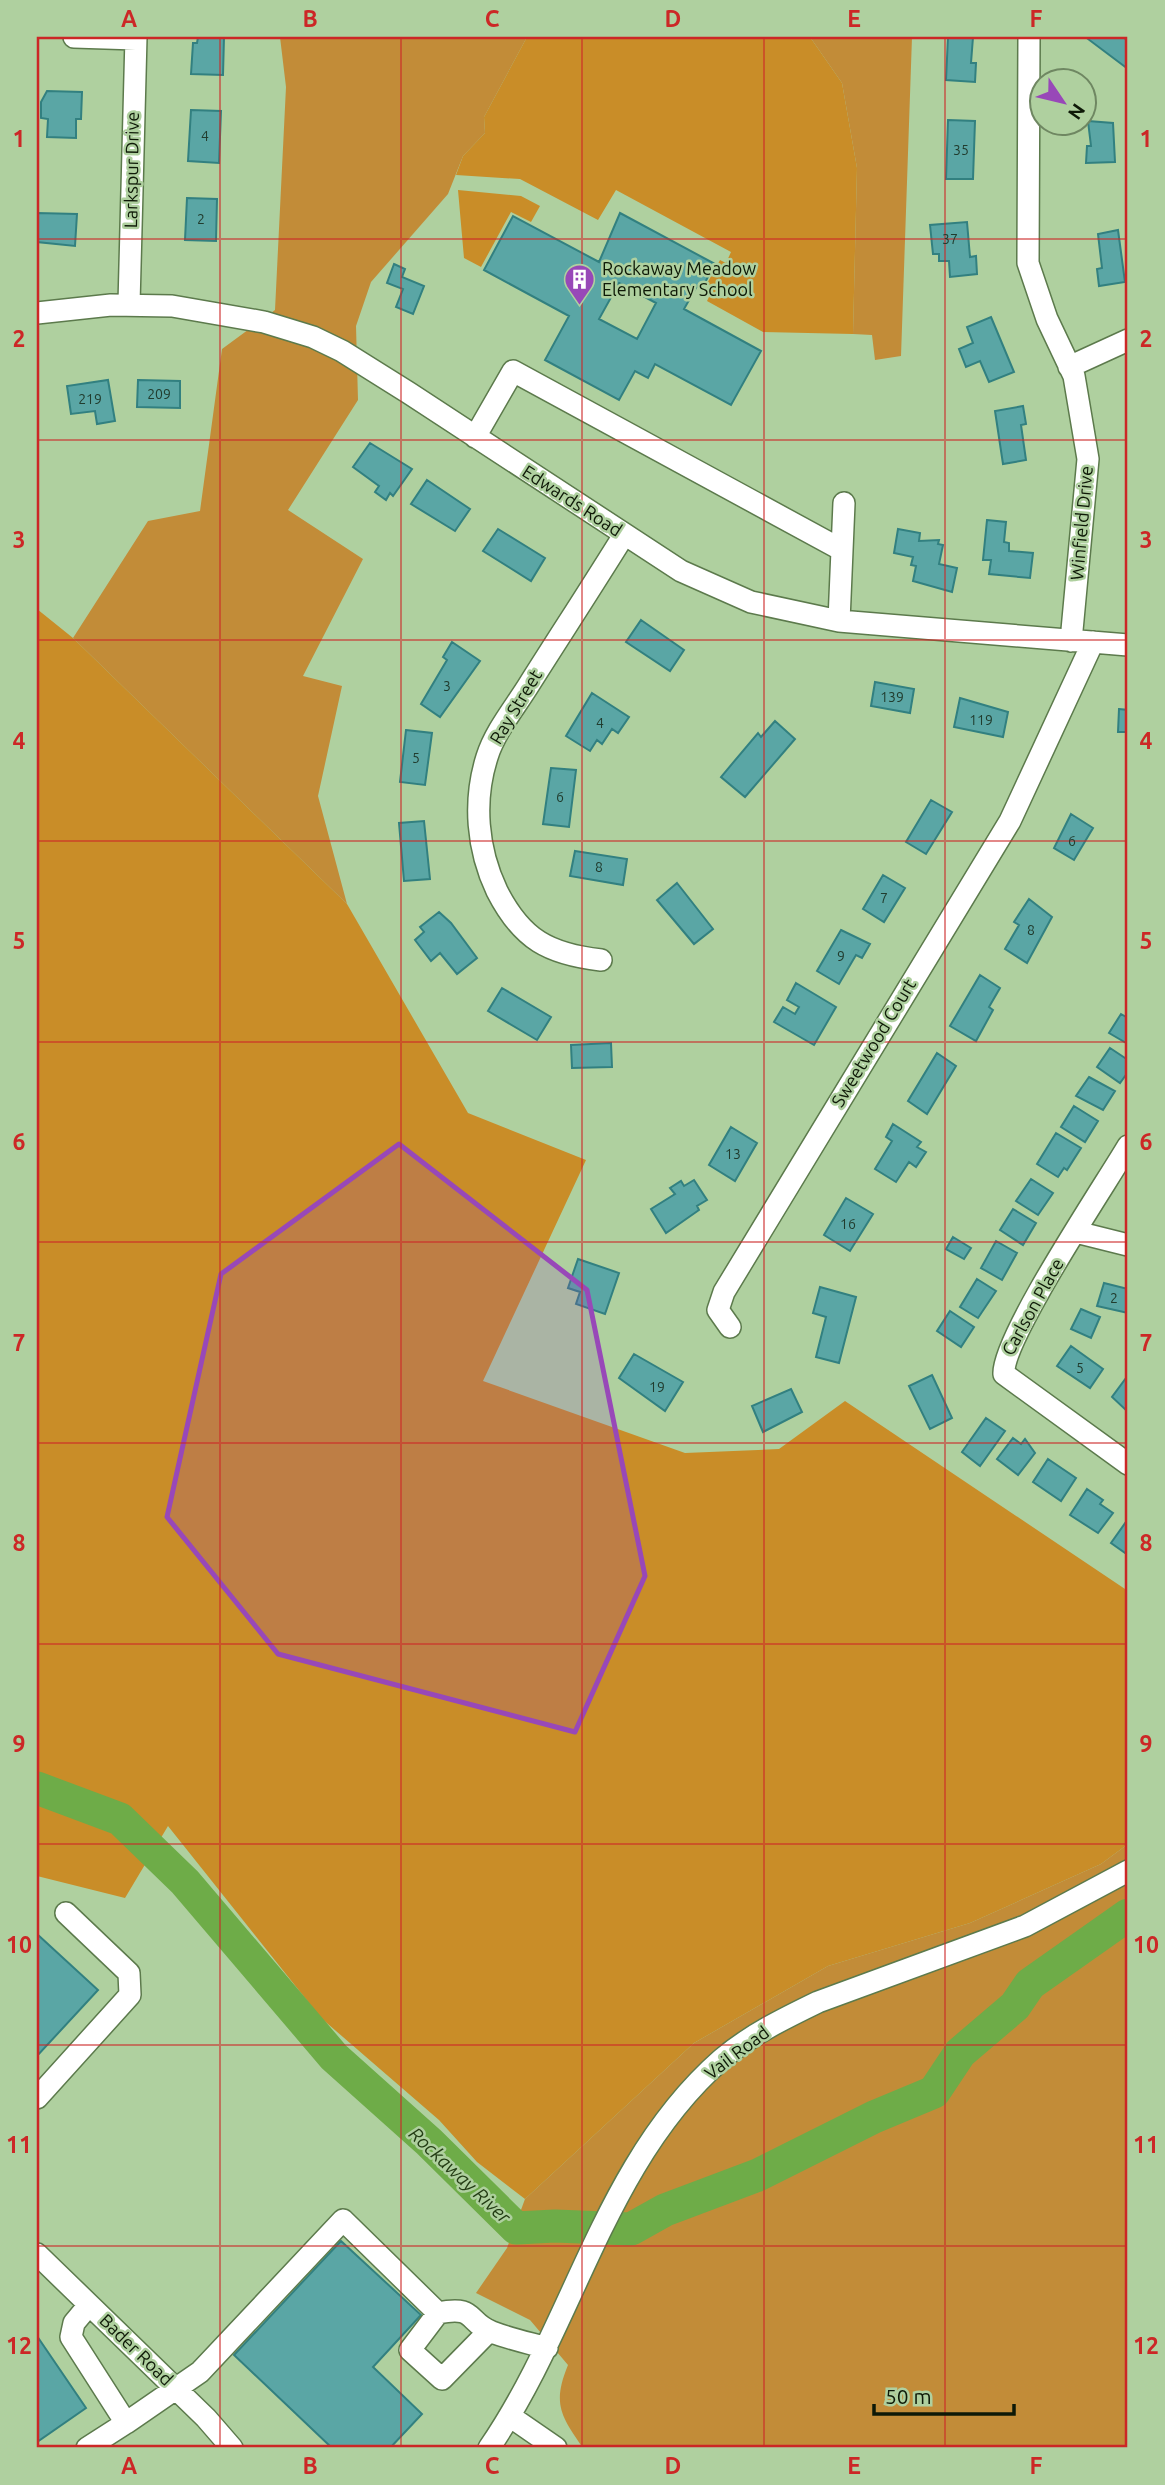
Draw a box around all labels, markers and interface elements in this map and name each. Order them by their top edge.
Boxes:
text: A [121,6,137,31]
text: B [302,6,318,31]
text: C [485,6,500,31]
text: D [665,6,681,31]
text: E [847,6,861,31]
text: F [1030,6,1043,31]
north arrow [1028,66,1098,136]
text: N [1064,100,1090,124]
street label: Larkspur Drive [120,112,142,228]
text: 1 [13,126,25,151]
text: 1 [1140,126,1152,151]
house number: 4 [201,128,209,144]
house number: 35 [953,142,969,158]
house number: 2 [197,211,205,227]
house number: 37 [942,231,958,247]
place label: Rockaway Meadow Elementary School [602,258,756,299]
building icon: Rockaway Meadow Elementary School [562,262,596,306]
text: 2 [13,326,25,351]
text: 2 [1140,326,1152,351]
house number: 209 [147,386,171,402]
house number: 219 [78,391,102,407]
street label: Edwards Road [519,461,626,540]
street label: Winfield Drive [1066,465,1096,581]
text: 3 [13,527,25,552]
text: 3 [1140,527,1152,552]
street label: Ray Street [485,666,545,747]
house number: 3 [443,678,451,694]
house number: 139 [880,689,904,705]
house number: 119 [969,712,993,728]
house number: 4 [596,715,604,731]
text: 4 [13,728,26,753]
text: 4 [1140,728,1153,753]
house number: 5 [412,750,420,766]
house number: 6 [556,789,564,805]
house number: 6 [1068,833,1076,849]
house number: 8 [595,859,603,875]
house number: 7 [880,890,888,906]
house number: 8 [1027,922,1035,938]
text: 5 [13,928,25,953]
text: 5 [1140,928,1152,953]
house number: 9 [837,948,845,964]
street label: Sweetwood Court [827,975,919,1110]
text: 6 [13,1129,26,1154]
text: 6 [1140,1129,1153,1154]
house number: 13 [725,1146,741,1162]
house number: 16 [840,1216,856,1232]
street label: Carlson Place [997,1255,1067,1358]
house number: 2 [1110,1290,1118,1306]
text: 7 [13,1330,25,1355]
text: 7 [1140,1330,1152,1355]
house number: 5 [1076,1360,1084,1376]
house number: 19 [649,1379,665,1395]
text: 8 [13,1530,25,1555]
text: 8 [1140,1530,1152,1555]
text: 9 [13,1731,25,1756]
text: 9 [1140,1731,1152,1756]
text: 10 [6,1932,32,1957]
text: 10 [1133,1932,1159,1957]
street label: Vail Road [700,2022,772,2083]
water label: Rockaway River [405,2122,516,2228]
text: 11 [6,2132,32,2157]
text: 11 [1133,2132,1159,2157]
street label: Bader Road [96,2310,177,2389]
text: 12 [6,2333,32,2358]
text: 12 [1133,2333,1159,2358]
scale bar [874,2373,1014,2417]
text: 50 m [885,2384,932,2408]
text: A [121,2453,137,2478]
text: B [302,2453,318,2478]
text: C [485,2453,500,2478]
text: D [665,2453,681,2478]
text: E [847,2453,861,2478]
text: F [1030,2453,1043,2478]

